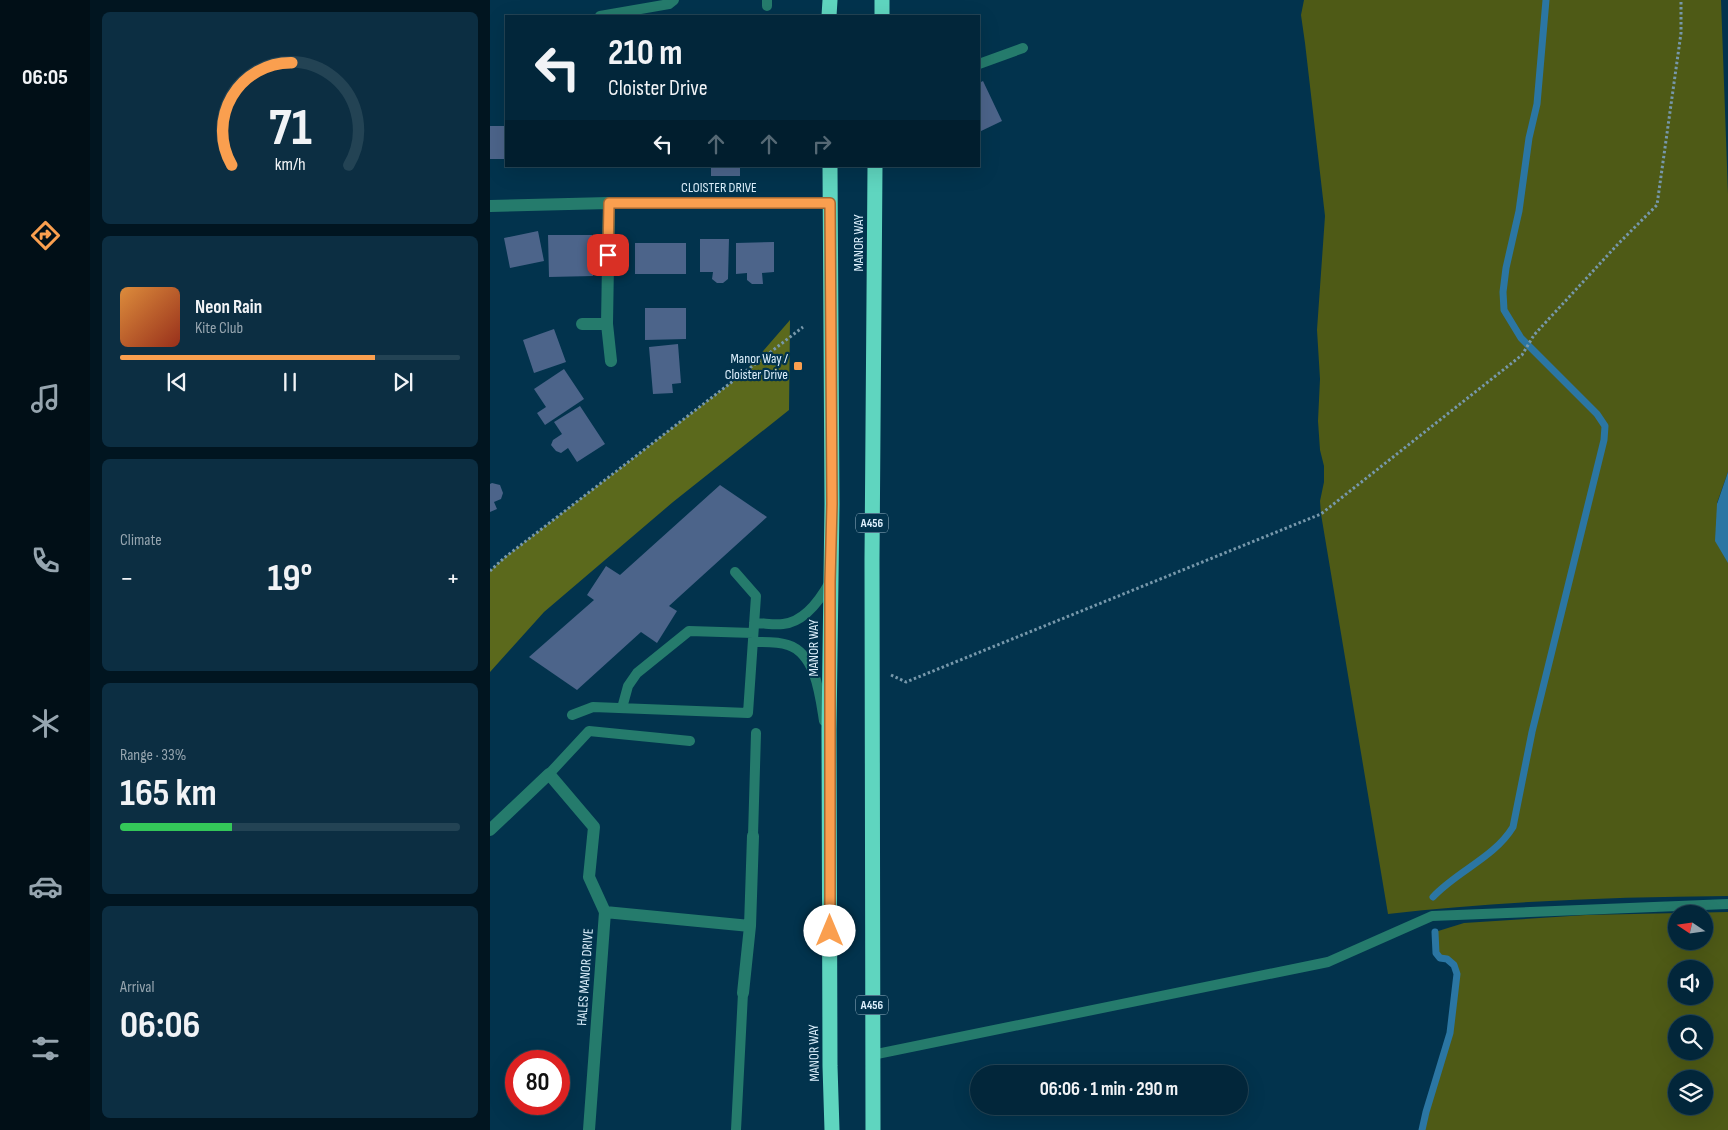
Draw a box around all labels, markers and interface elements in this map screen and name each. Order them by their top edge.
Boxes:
text: 210 m [608,32,682,75]
icon: left [525,35,590,100]
text: 06:05 [22,64,68,91]
text: Cloister Drive [608,75,707,102]
text: 71 [268,97,312,160]
icon: left [649,130,677,158]
icon: ahead [702,130,730,158]
icon: ahead [755,130,783,158]
icon: right [808,130,836,158]
text: km/h [275,154,305,175]
street label: CLOISTER DRIVE [681,179,757,196]
street label: MANOR WAY [850,214,867,272]
icon: directions [28,218,63,253]
pin [587,234,629,276]
icon: arrive [594,241,622,269]
text: Neon Rain [195,296,262,319]
text: Kite Club [195,319,243,338]
place label: Manor Way / Cloister Drive [725,350,788,383]
marker: Manor Way / Cloister Drive [792,360,804,372]
icon: previous [163,368,191,396]
icon: pause [276,368,304,396]
icon: next [389,368,417,396]
icon: music [28,381,63,416]
road number: A456 [856,514,888,532]
text: Climate [120,531,162,550]
icon: phone [28,543,63,578]
text: 19° [268,556,312,601]
text: − [120,562,134,595]
text: + [446,562,460,595]
street label: MANOR WAY [805,619,822,677]
icon: climate [28,706,63,741]
text: Range · 33% [120,746,186,765]
text: 165 km [120,771,217,816]
icon: car [28,869,63,904]
position arrow [803,904,855,956]
north arrow [1668,905,1712,950]
map controls [1668,905,1713,1115]
street label: HALES MANOR DRIVE [573,928,597,1026]
button: sound [1668,960,1713,1005]
text: Arrival [120,978,154,997]
road number: A456 [856,996,888,1014]
text: 06:06 [120,1003,200,1048]
button: search [1668,1015,1713,1060]
street label: MANOR WAY [805,1024,823,1082]
icon: filters [28,1031,63,1066]
speed limit sign: 80 [505,1050,570,1115]
button: layers [1668,1070,1713,1115]
text: 06:06 · 1 min · 290 m [1040,1078,1178,1101]

